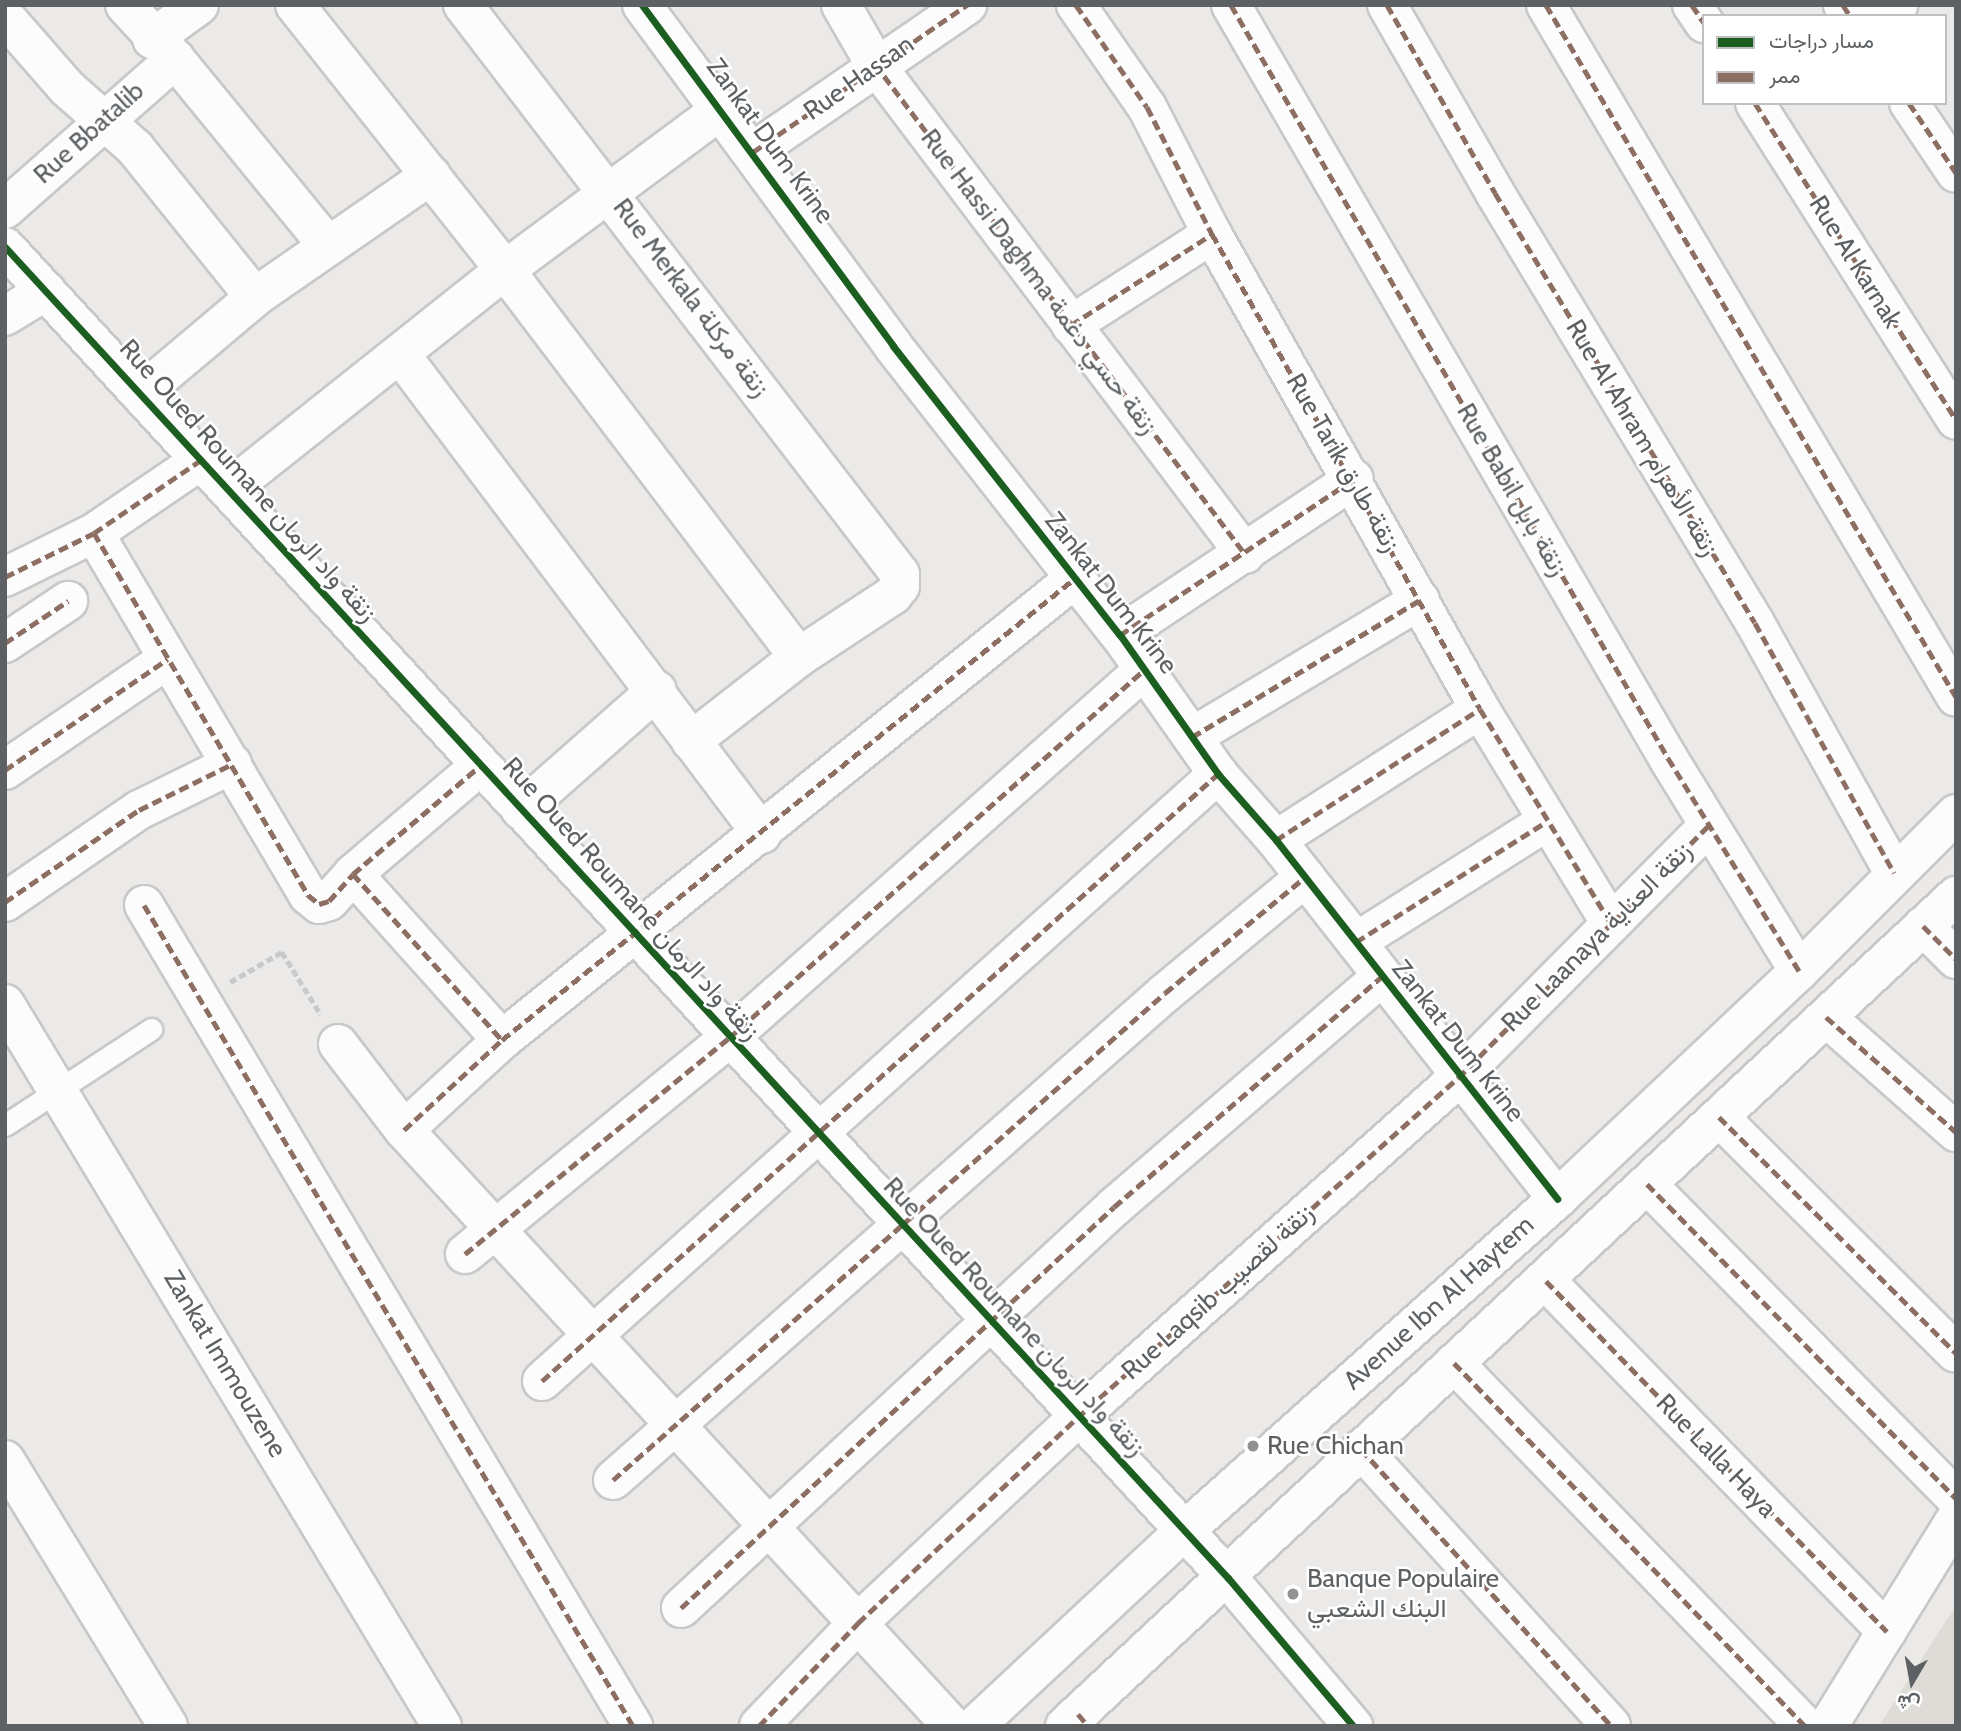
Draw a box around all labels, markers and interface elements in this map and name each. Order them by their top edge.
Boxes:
legend [1702,14,1947,105]
text: مسار دراجات [1769,28,1874,53]
street label: Rue Hassan [798,29,920,127]
street label: Zankat Dum Krine [700,52,840,230]
text: ممر [1769,63,1800,88]
street label: Rue Bbatalib [27,75,151,191]
street label: Rue Hassi Daghma زنقة حسي دغمة [914,123,1164,441]
street label: Rue Al Karnak [1802,190,1908,334]
street label: Rue Merkala زنقة مركلة [606,193,776,403]
street label: Rue Al Ahram زنقة الأهرام [1559,314,1725,562]
street label: Rue Oued Roumane زنقة واد الرمان [113,333,383,629]
street label: Rue Tarik زنقة طارق [1279,368,1407,558]
street label: Rue Babil زنقة بابل [1450,398,1574,582]
street label: Zankat Dum Krine [1038,506,1184,680]
street label: Rue Oued Roumane زنقة واد الرمان [496,751,766,1047]
street label: Rue Laanaya زنقة العناية [1495,835,1699,1039]
street label: Zankat Dum Krine [1385,954,1531,1128]
street label: Rue Oued Roumane زنقة واد الرمان [876,1171,1152,1463]
street label: Rue Laqsib زنقة لقصيب [1115,1197,1321,1387]
street label: Avenue Ibn Al Haytem [1337,1209,1541,1397]
street label: Zankat Immouzene [157,1265,293,1463]
street label: Rue Lalla Haya [1649,1388,1783,1524]
place label: Rue Chichan [1267,1430,1404,1462]
marker: Rue Chichan [1245,1438,1261,1454]
place label: Banque Populaire البنك الشعبي [1307,1563,1499,1624]
marker: Banque Populaire البنك الشعبي [1285,1586,1301,1602]
north arrow [1877,1647,1947,1717]
text: ش [1895,1690,1922,1716]

